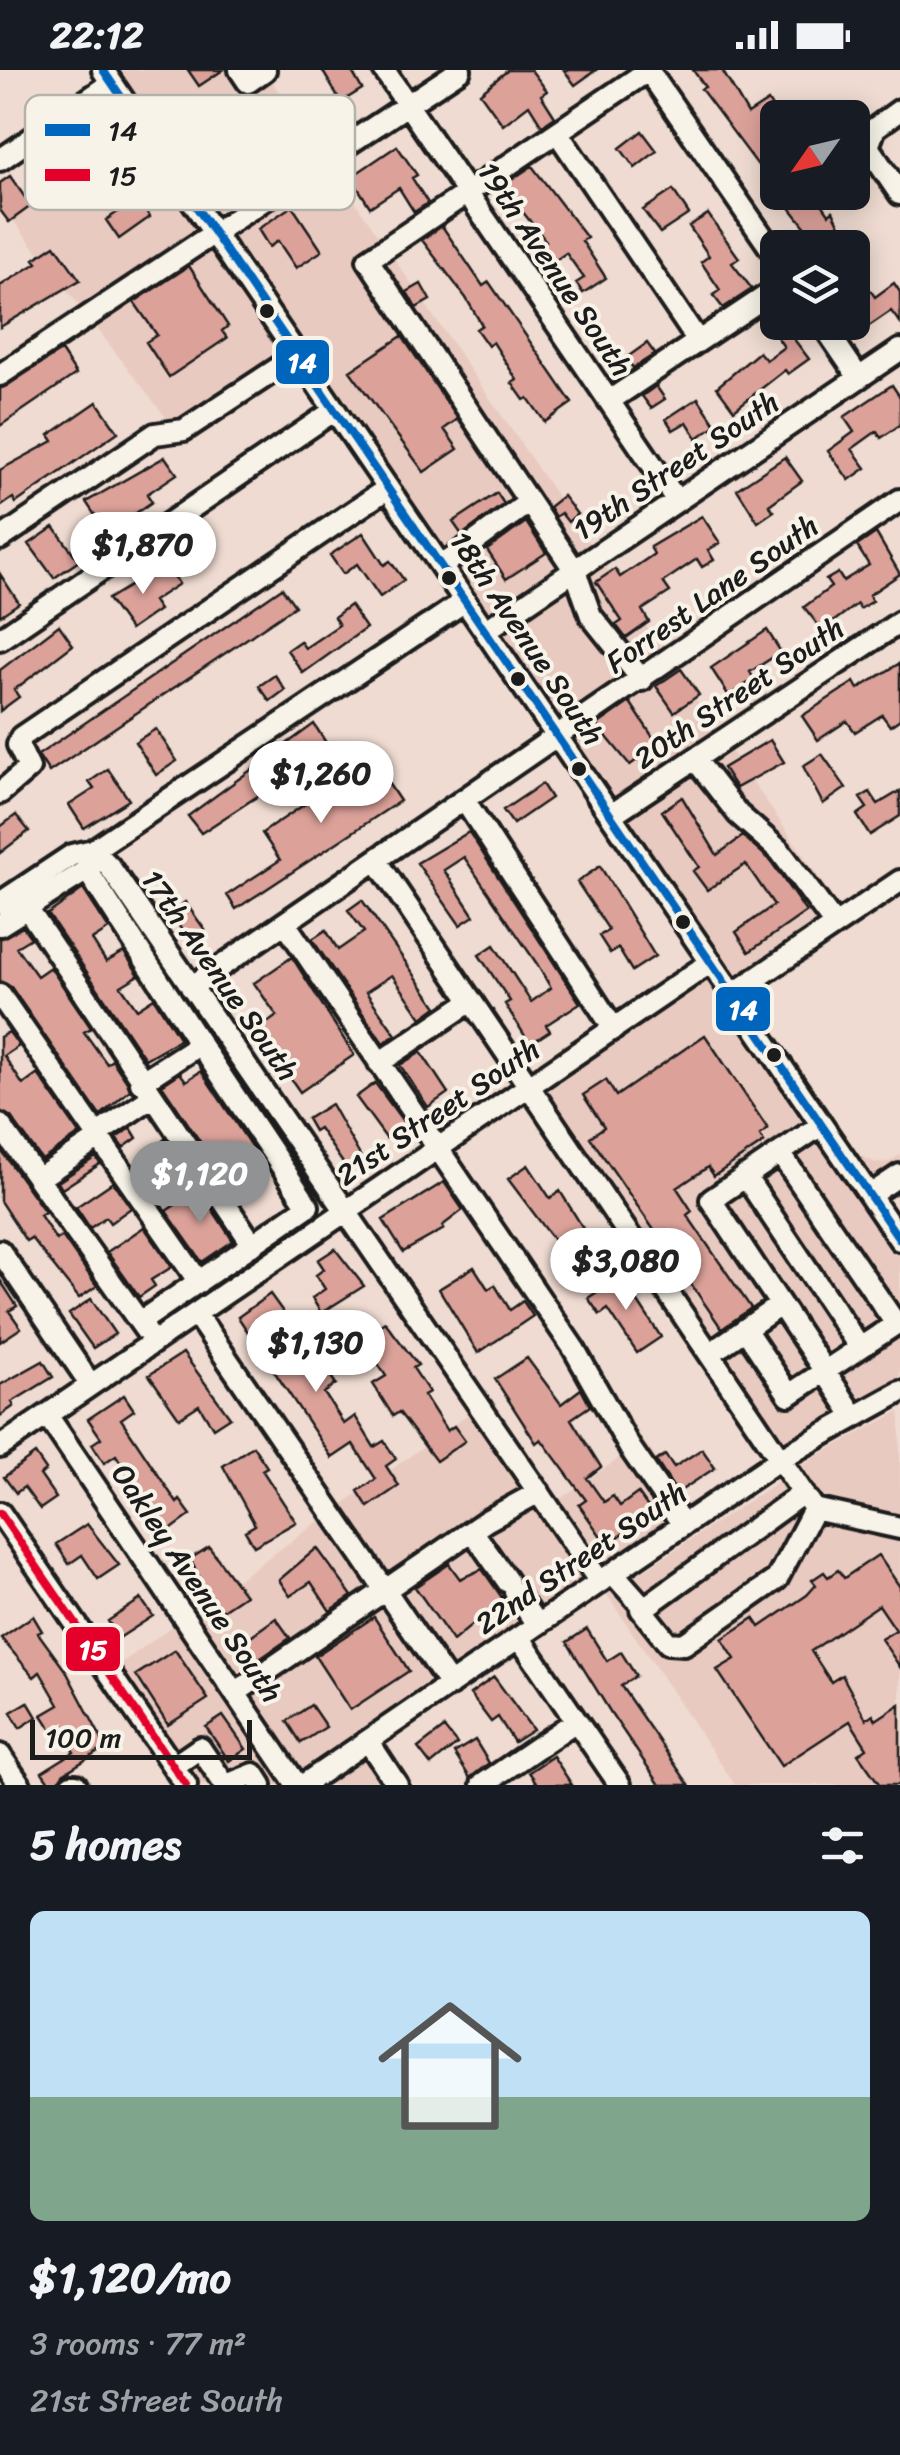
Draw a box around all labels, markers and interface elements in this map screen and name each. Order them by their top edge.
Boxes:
text: 22:12 [50,2,144,69]
legend [25,95,355,210]
north arrow [760,100,870,210]
map controls [760,100,870,340]
text: 14 [108,106,138,155]
street label: 19th Avenue South [463,150,647,388]
text: 15 [108,151,137,200]
button: layers [760,230,870,340]
unlabelled marker [257,301,277,321]
line badge: 14 [274,338,331,386]
text: 14 [287,338,317,387]
street label: 19th Street South [561,376,791,556]
street label: Forrest Lane South [594,500,830,688]
pin: $1,870 [62,512,224,597]
text: $1,870 [92,516,194,573]
street label: 18th Avenue South [435,519,619,757]
unlabelled marker [439,568,459,588]
street label: 20th Street South [622,602,856,784]
unlabelled marker [508,669,528,689]
pin: $1,260 [240,741,402,826]
text: $1,260 [271,745,371,802]
unlabelled marker [569,759,589,779]
street label: 17th Avenue South [126,857,314,1093]
unlabelled marker [673,912,693,932]
line badge: 14 [714,985,772,1033]
text: 14 [728,985,758,1034]
street label: 21st Street South [324,1023,552,1201]
unlabelled marker [764,1045,784,1065]
pin: $1,120 [119,1141,281,1226]
text: $1,120 [152,1145,248,1202]
pin: $3,080 [545,1228,707,1313]
text: $3,080 [572,1232,680,1289]
pin: $1,130 [235,1310,397,1395]
text: $1,130 [268,1314,364,1371]
street label: Oakley Avenue South [96,1452,298,1714]
street label: 22nd Street South [464,1467,698,1649]
line badge: 15 [64,1625,122,1673]
text: 15 [78,1625,108,1674]
text: 100 m [45,1713,121,1762]
scale bar [30,1715,252,1760]
text: 5 homes [30,1808,181,1882]
icon: filters [815,1818,870,1873]
icon: home [360,1976,540,2156]
text: $1,120/mo [30,2241,231,2315]
text: 3 rooms · 77 m² [30,2315,246,2372]
text: 21st Street South [30,2372,283,2429]

